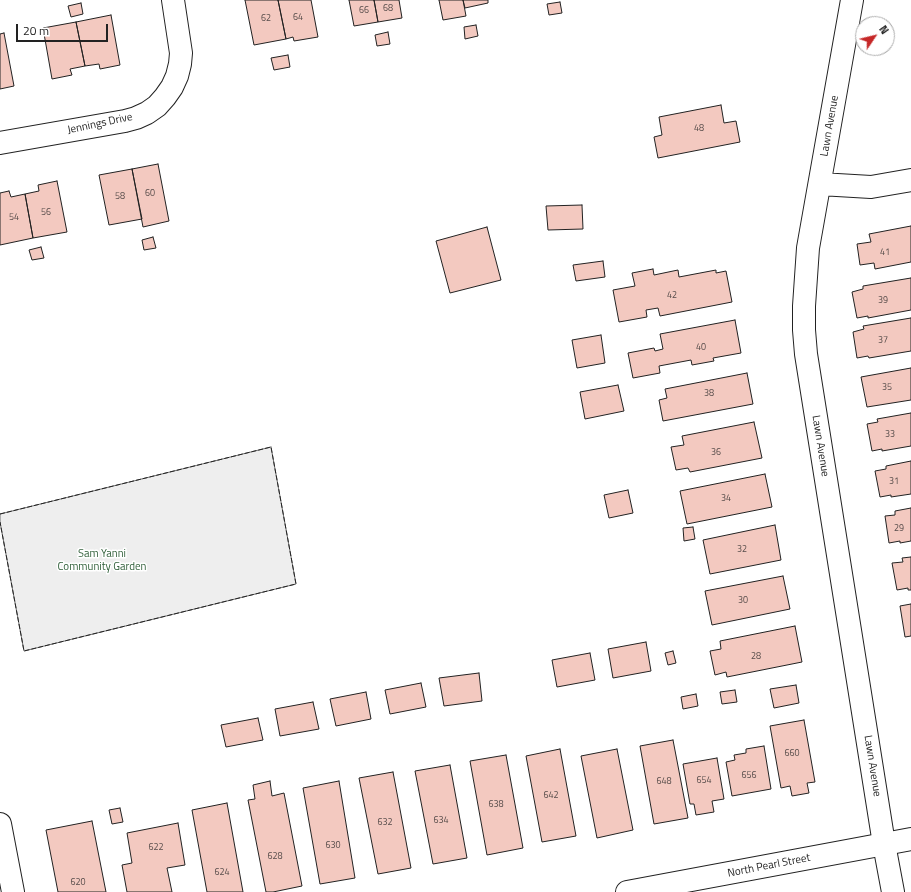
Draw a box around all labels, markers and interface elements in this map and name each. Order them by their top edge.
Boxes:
house number: 68 [383,4,393,14]
house number: 66 [359,6,369,16]
house number: 64 [293,13,303,23]
house number: 62 [261,14,271,24]
scale bar [18,16,110,42]
north arrow [855,16,895,56]
text: 20 m [23,21,49,40]
text: N [875,22,893,37]
street label: Lawn Avenue [818,94,842,158]
street label: Jennings Drive [66,111,134,137]
house number: 48 [694,124,704,134]
house number: 60 [145,189,155,199]
house number: 58 [115,192,125,202]
house number: 56 [41,208,51,218]
house number: 54 [9,213,19,223]
house number: 41 [880,248,890,258]
house number: 42 [667,291,677,301]
house number: 39 [878,296,888,306]
house number: 37 [878,336,888,346]
house number: 40 [696,343,706,353]
house number: 35 [882,383,892,393]
house number: 38 [704,389,714,399]
street label: Lawn Avenue [809,414,831,478]
house number: 33 [885,430,895,440]
house number: 36 [711,448,721,458]
house number: 31 [889,477,899,487]
house number: 34 [721,494,731,504]
house number: 29 [894,524,904,534]
house number: 32 [737,545,747,555]
park label: Sam Yanni Community Garden [57,547,147,573]
house number: 30 [738,596,748,606]
house number: 28 [751,652,761,662]
street label: Lawn Avenue [861,734,883,798]
house number: 660 [784,749,800,759]
house number: 656 [741,771,757,781]
house number: 654 [696,776,712,786]
house number: 648 [656,777,672,787]
house number: 642 [543,791,559,801]
house number: 638 [488,800,504,810]
house number: 634 [433,816,449,826]
house number: 632 [377,818,393,828]
house number: 630 [325,841,341,851]
house number: 622 [148,843,164,853]
house number: 628 [267,852,283,862]
street label: North Pearl Street [727,852,811,880]
house number: 624 [214,868,230,878]
house number: 620 [70,878,86,888]

